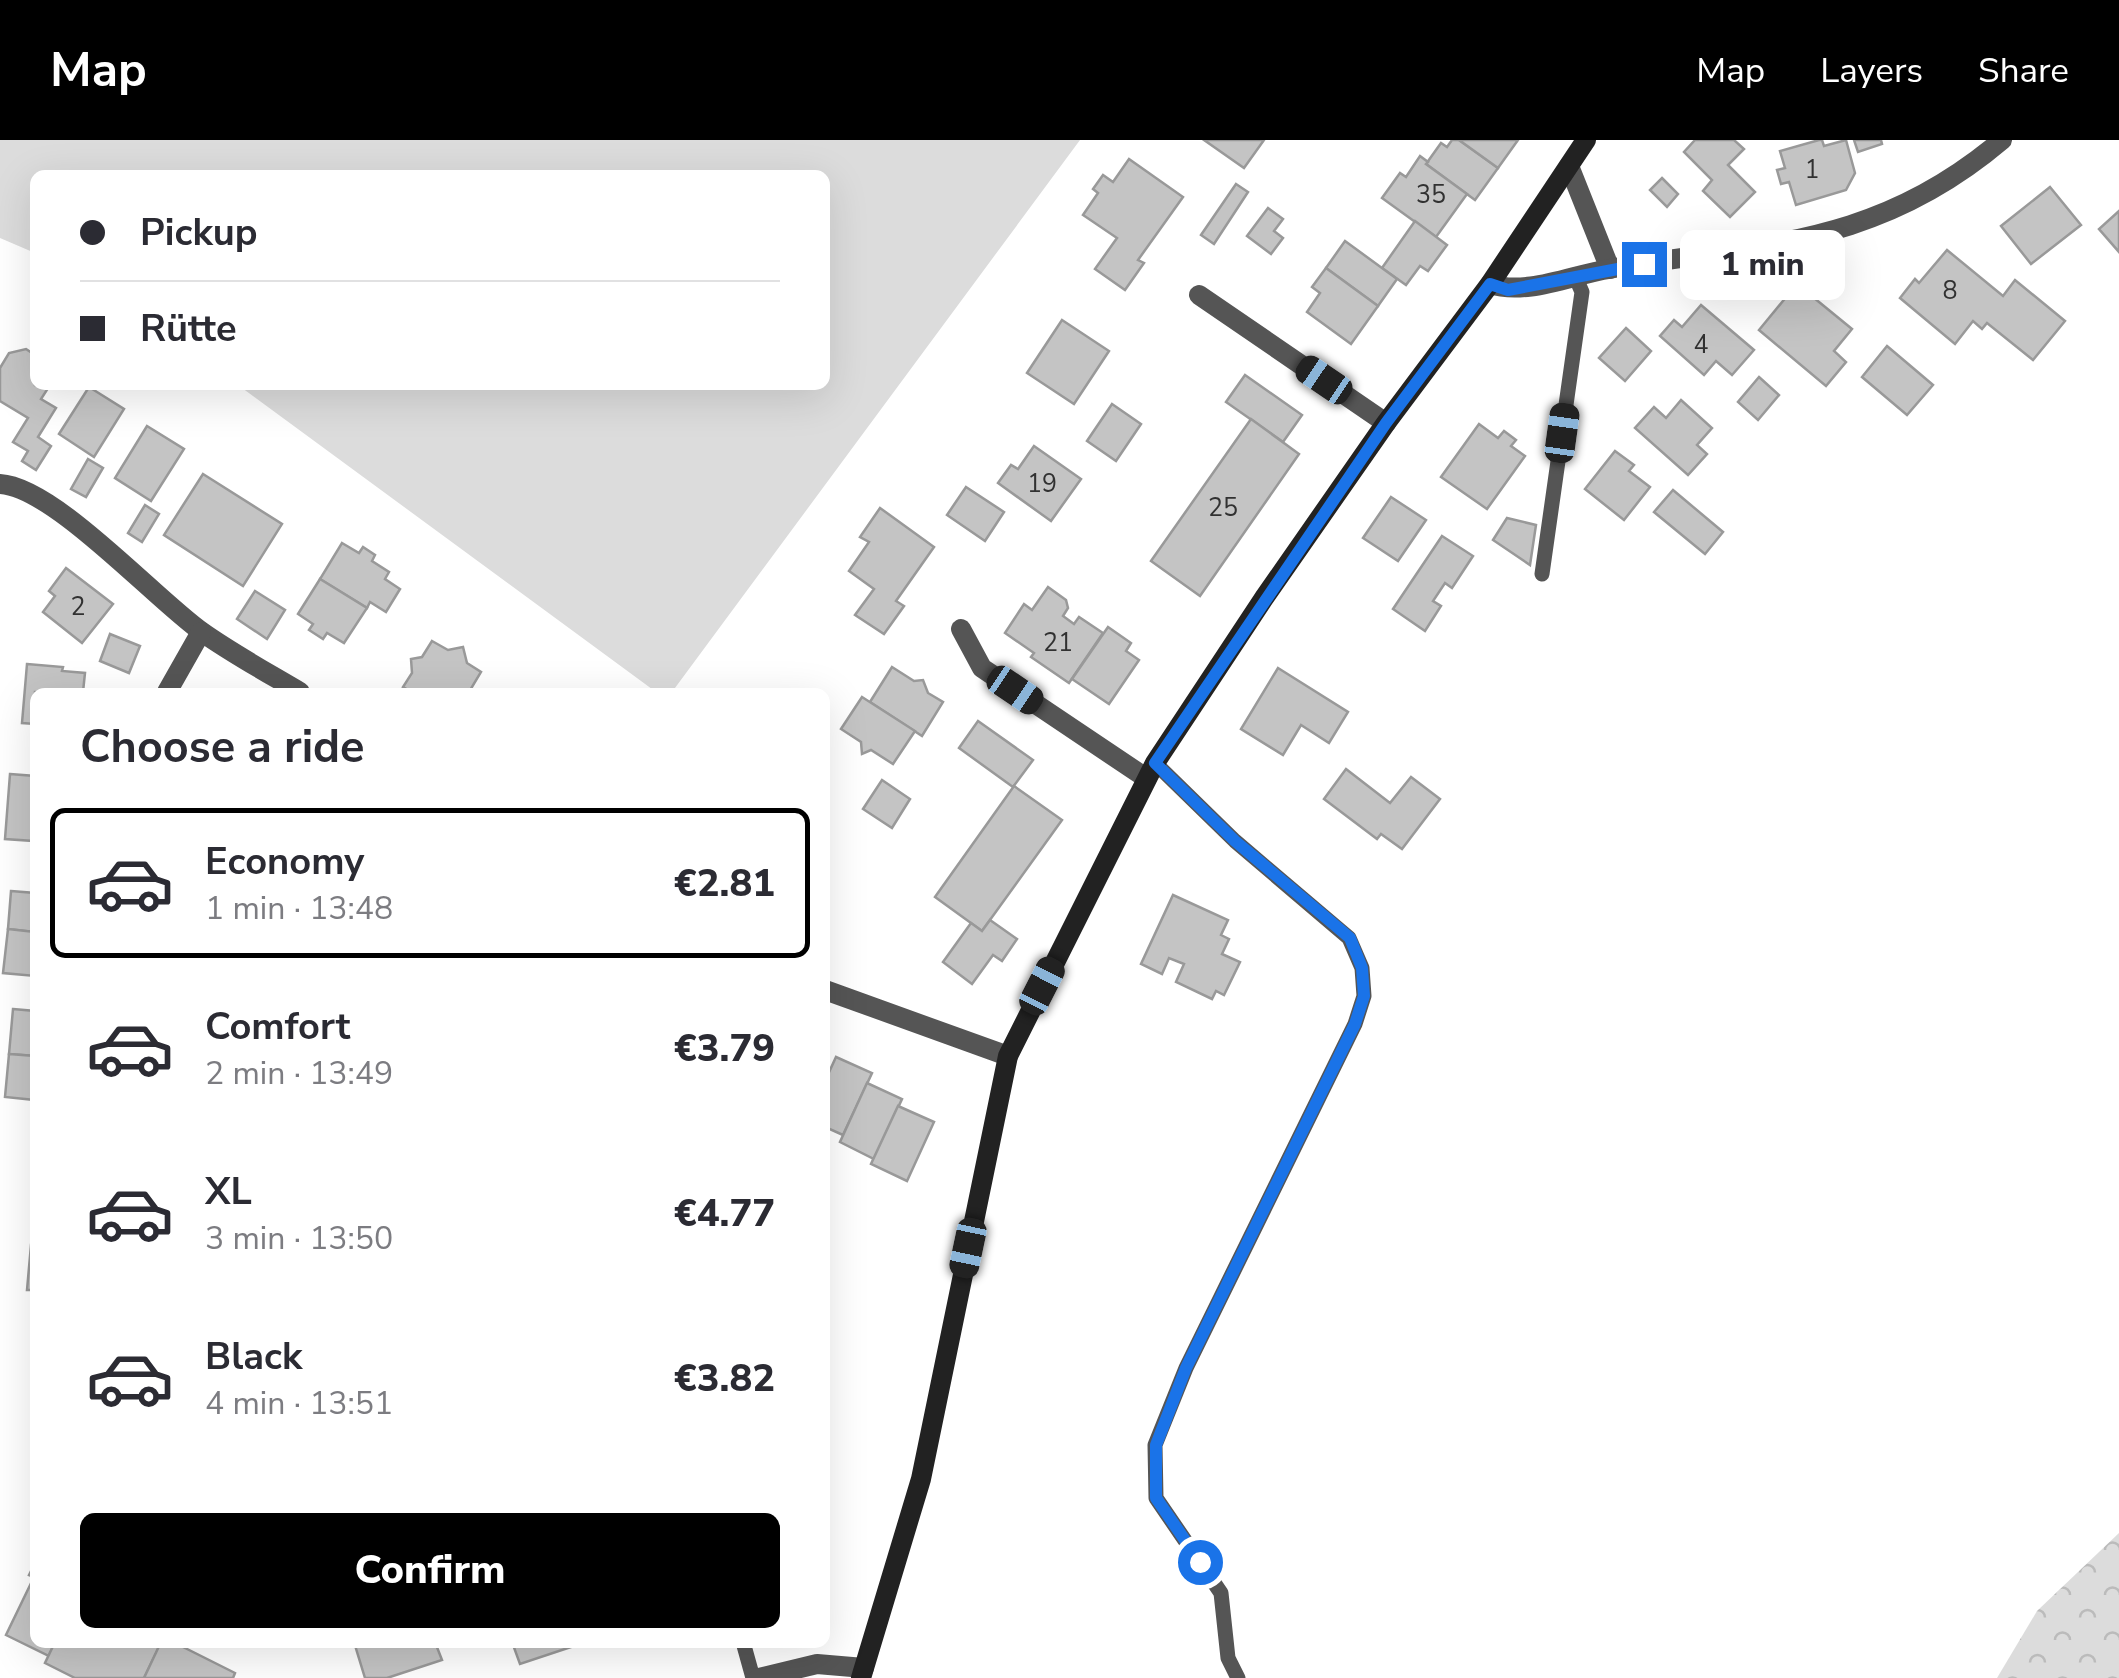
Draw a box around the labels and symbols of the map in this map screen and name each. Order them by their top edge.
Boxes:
house number: 1 [1804,153,1820,187]
house number: 35 [1416,178,1446,212]
callout: 1 min [1679,229,1844,299]
route end [1622,242,1667,287]
house number: 8 [1942,274,1958,308]
house number: 4 [1693,328,1709,362]
car [1291,351,1357,409]
car [1543,401,1581,465]
house number: 19 [1027,467,1057,501]
house number: 25 [1208,491,1238,525]
house number: 2 [70,590,86,624]
house number: 21 [1043,626,1073,660]
car [982,661,1048,719]
car [1015,952,1069,1020]
car [947,1216,989,1280]
route start [1178,1540,1223,1585]

